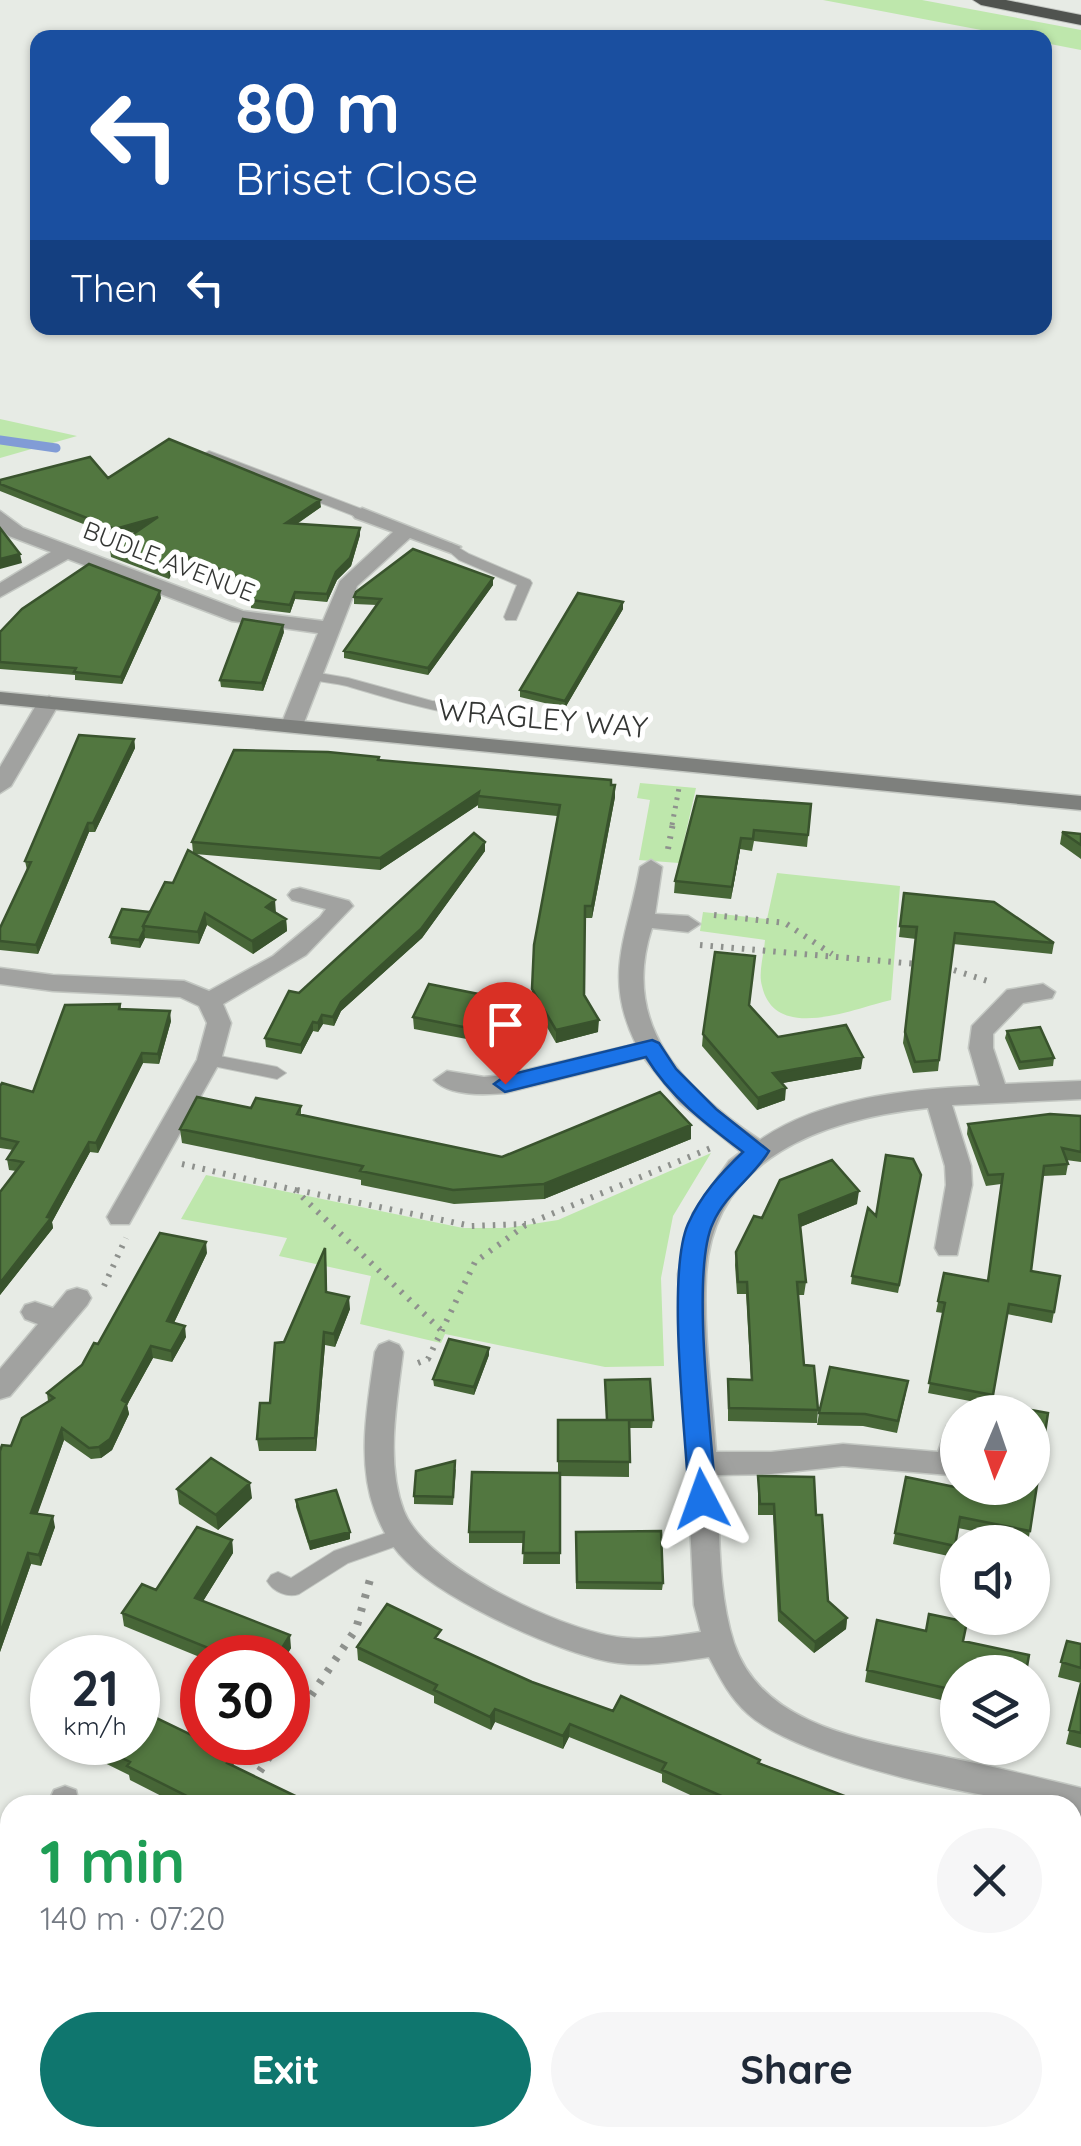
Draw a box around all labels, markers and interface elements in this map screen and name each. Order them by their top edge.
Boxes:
text: 80 m [235,63,400,151]
icon: left [70,70,200,200]
text: Briset Close [235,150,478,206]
icon: left [178,260,233,315]
text: Then [70,264,158,312]
street label: BUDLE AVENUE [79,514,259,607]
street label: WRAGLEY WAY [437,690,650,746]
pin [463,982,548,1085]
icon: arrive [478,997,533,1052]
north arrow [940,1395,1050,1505]
map controls [940,1395,1050,1765]
position arrow [650,1447,754,1551]
button: sound [940,1525,1050,1635]
speed limit sign: 30 [180,1635,310,1765]
button: layers [940,1655,1050,1765]
text: 21 [71,1656,119,1719]
text: km/h [63,1710,127,1741]
text: 1 min [40,1823,185,1898]
button: close [937,1828,1042,1933]
text: 140 m · 07:20 [40,1898,225,1938]
button: Exit [40,2012,531,2127]
button: Share [551,2012,1042,2127]

